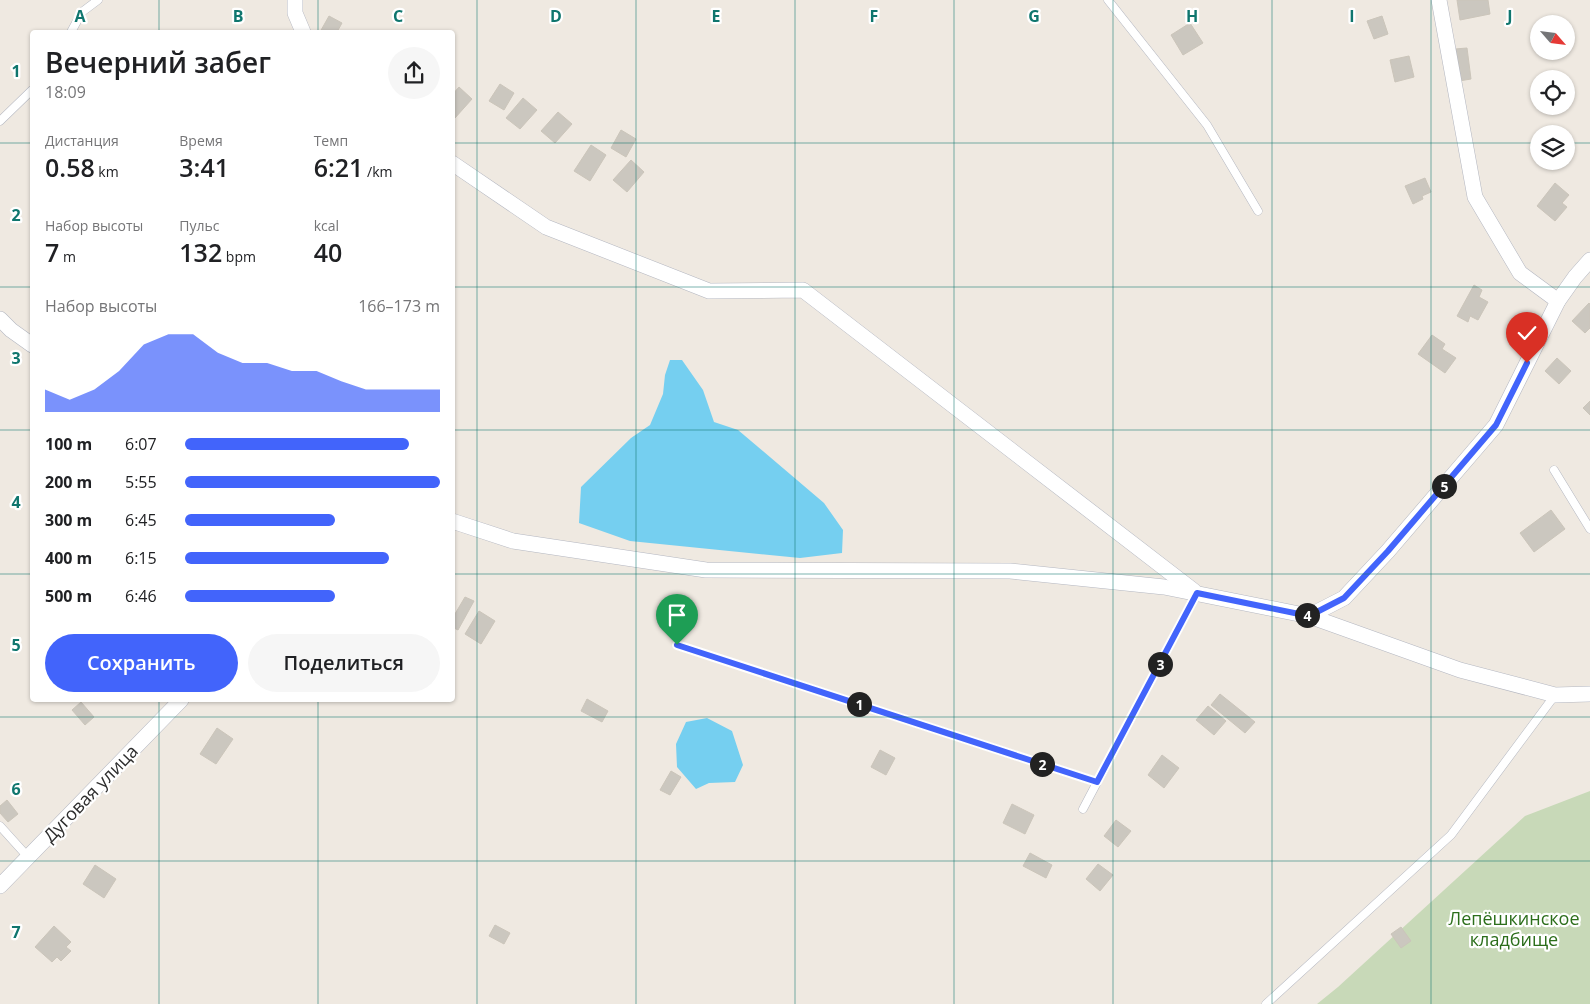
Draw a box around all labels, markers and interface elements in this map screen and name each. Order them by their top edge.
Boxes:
text: A [74,5,86,27]
text: B [233,5,243,27]
text: C [393,5,403,27]
text: D [550,5,562,27]
text: E [712,5,721,27]
text: F [870,5,878,27]
text: G [1028,5,1040,27]
text: H [1186,5,1198,27]
text: I [1349,5,1355,27]
text: J [1505,5,1513,27]
north arrow [1530,15,1575,60]
map controls [1530,15,1575,170]
text: Вечерний забег [45,43,271,81]
button: share [388,47,440,99]
text: 1 [11,60,21,82]
button: locate [1530,70,1575,115]
text: 18:09 [45,81,86,103]
button: layers [1530,125,1575,170]
text: Дистанция [45,131,119,150]
text: Время [179,131,223,150]
text: Темп [314,131,348,150]
text: 0.58 [45,150,95,184]
text: 3:41 [179,150,229,184]
text: 6:21 [314,150,363,184]
text: km [95,162,119,181]
text: /km [363,162,392,181]
text: 2 [11,204,21,226]
text: Набор высоты [45,216,143,235]
text: Пульс [179,216,220,235]
text: kcal [314,216,339,235]
text: 7 [45,235,59,269]
text: 132 [179,235,222,269]
text: 40 [314,235,342,269]
text: m [59,247,76,266]
text: bpm [222,247,256,266]
text: Набор высоты [45,295,157,317]
text: 166–173 m [358,295,440,317]
pin [1506,312,1548,363]
icon: check [1513,319,1541,347]
text: 3 [11,347,21,369]
text: 100 m [45,433,92,455]
text: 6:07 [125,433,157,455]
text: 200 m [45,471,92,493]
text: 5:55 [125,471,157,493]
pin: 5 [1432,474,1456,498]
text: 5 [1440,477,1449,496]
text: 4 [11,491,21,513]
text: 300 m [45,509,92,531]
text: 6:45 [125,509,157,531]
text: 400 m [45,547,92,569]
text: 6:15 [125,547,157,569]
text: 500 m [45,585,92,607]
text: 6:46 [125,585,157,607]
pin [656,594,698,645]
icon: arrive [663,601,691,629]
pin: 4 [1294,602,1320,628]
text: 4 [1303,606,1312,625]
text: 5 [11,634,21,656]
button: Сохранить [45,634,238,692]
button: Поделиться [248,634,440,692]
pin: 3 [1148,652,1172,676]
text: 3 [1156,655,1165,674]
pin: 1 [846,692,872,716]
text: 1 [855,695,864,714]
street label: Дуговая улица [37,739,143,847]
pin: 2 [1030,752,1054,776]
text: 2 [1038,755,1047,774]
text: 6 [11,778,21,800]
park label: Лепёшкинское кладбище [1448,906,1580,951]
text: 7 [11,921,21,943]

